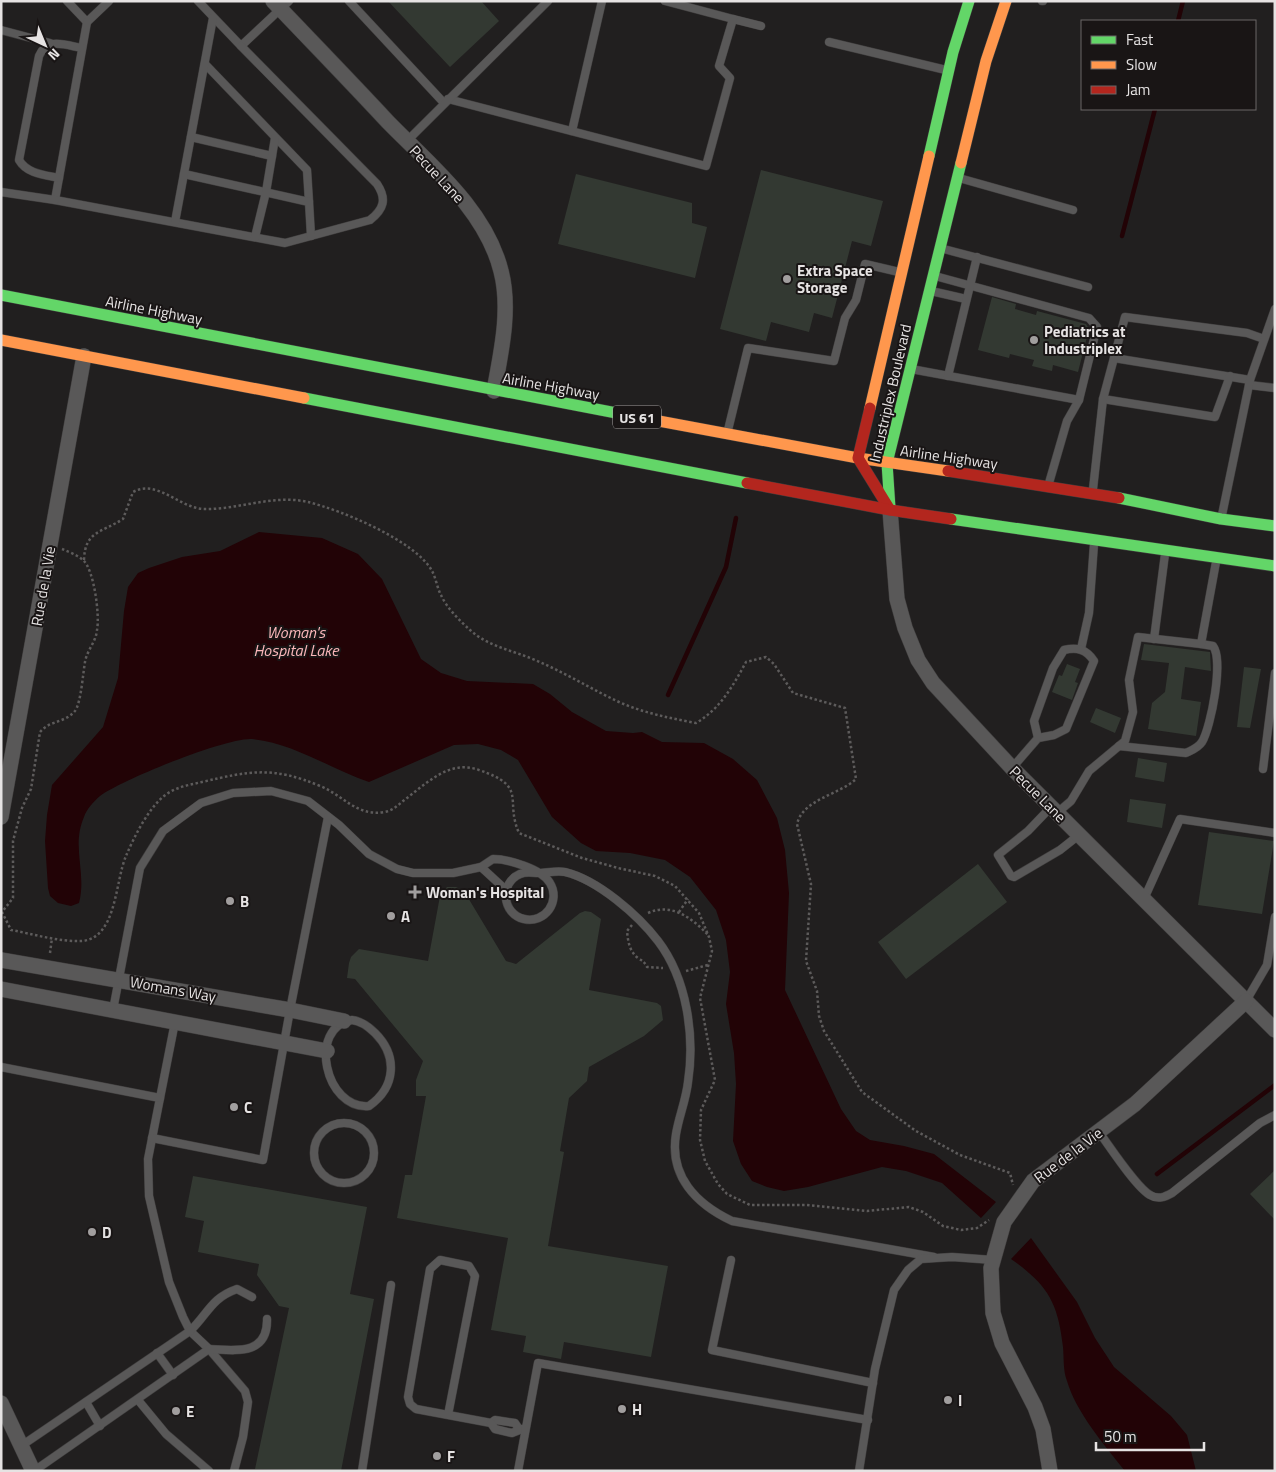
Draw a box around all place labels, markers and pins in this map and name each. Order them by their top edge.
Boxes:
place label: Extra Space Storage [797,259,873,299]
marker: Extra Space Storage [781,273,793,285]
place label: Pediatrics at Industriplex [1044,320,1126,360]
marker: Pediatrics at Industriplex [1028,334,1040,346]
place label: Woman's Hospital [426,881,544,904]
marker: Woman's Hospital [408,885,422,899]
place label: B [240,890,249,913]
marker: B [224,895,236,907]
place label: A [401,905,410,928]
marker: A [385,910,397,922]
place label: C [244,1096,252,1119]
marker: C [228,1101,240,1113]
place label: D [102,1221,112,1244]
marker: D [86,1226,98,1238]
place label: I [958,1389,962,1412]
marker: I [942,1394,954,1406]
place label: H [632,1398,642,1421]
place label: E [186,1400,194,1423]
marker: H [616,1403,628,1415]
marker: E [170,1405,182,1417]
place label: F [447,1445,455,1468]
marker: F [431,1450,443,1462]

